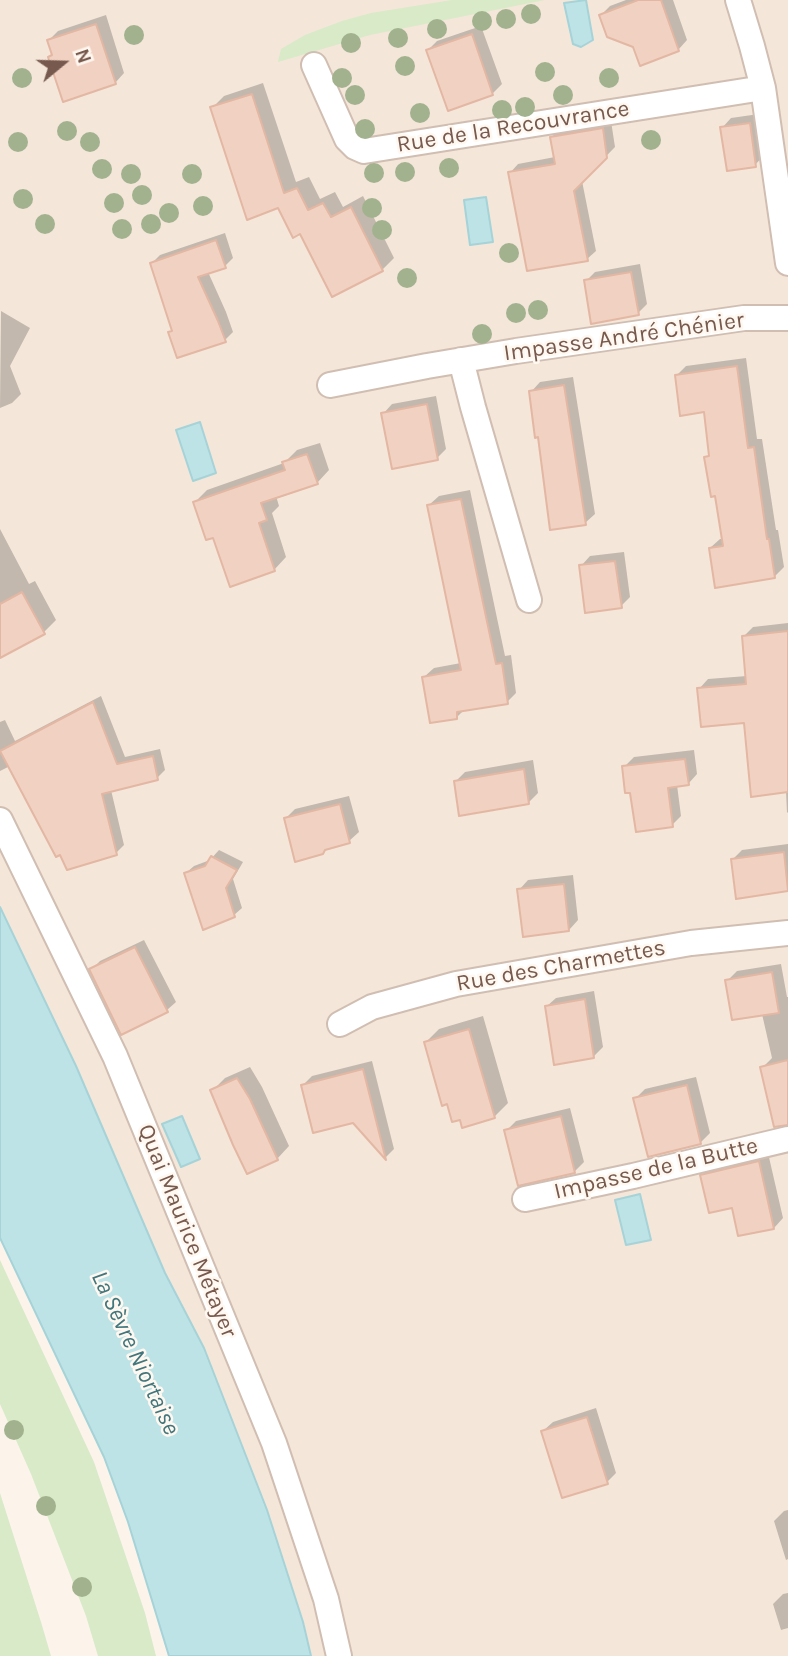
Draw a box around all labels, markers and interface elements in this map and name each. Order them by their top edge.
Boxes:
north arrow [28,28,98,98]
text: N [70,46,95,66]
street label: Rue de la Recouvrance [395,95,631,159]
street label: Impasse André Chénier [502,306,746,368]
street label: Rue des Charmettes [454,934,668,998]
street label: Quai Maurice Métayer [132,1120,242,1342]
street label: Impasse de la Butte [551,1132,761,1206]
water label: La Sèvre Niortaise [84,1267,186,1439]

